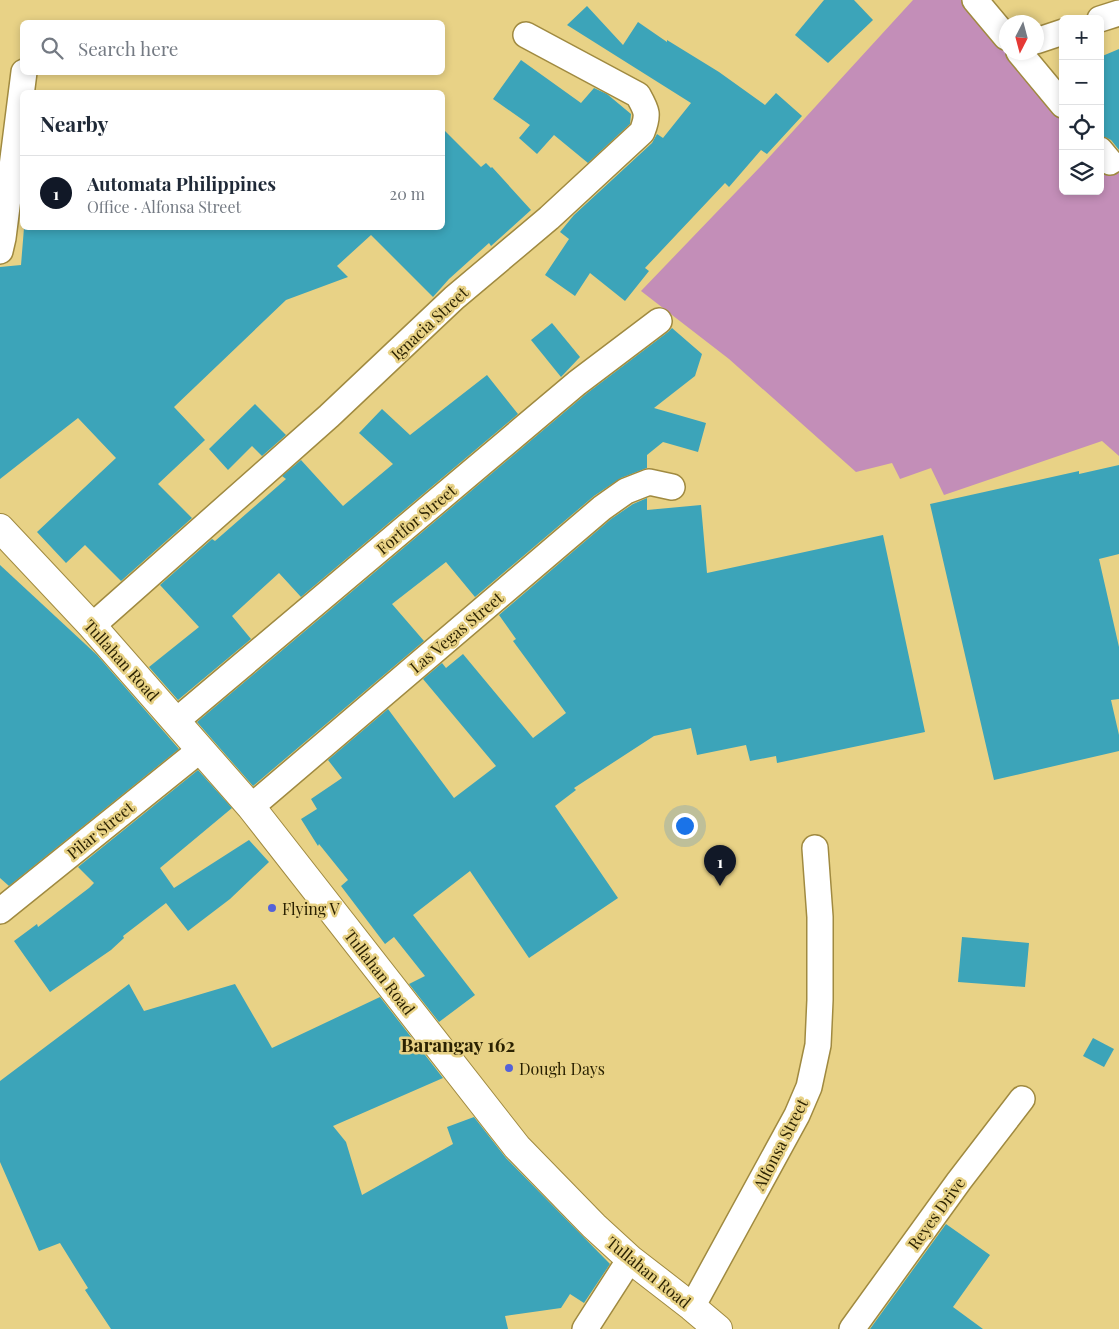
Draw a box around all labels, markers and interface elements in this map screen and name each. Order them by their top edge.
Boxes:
north arrow [999,15,1044,60]
map controls [1059,15,1104,195]
button: + [1059,15,1104,60]
search box [20,20,445,75]
icon: search [38,34,66,62]
text: Search here [78,35,178,61]
button: − [1059,60,1104,105]
button: locate [1059,105,1104,150]
text: Nearby [40,109,109,137]
button: layers [1059,150,1104,195]
text: Automata Philippines [87,170,276,196]
text: 1 [53,183,59,204]
text: 20 m [390,183,425,204]
text: Office · Alfonsa Street [87,196,241,217]
street label: Ignacia Street [386,282,472,364]
street label: Fortfor Street [372,479,460,558]
street label: Las Vegas Street [405,587,507,677]
street label: Tullahan Road [80,615,164,705]
street label: Pilar Street [62,796,138,863]
your location [672,813,698,839]
pin: 1 [704,845,736,886]
place label: Flying V [282,898,341,919]
marker: Flying V [266,902,278,914]
street label: Tullahan Road [340,925,420,1019]
district label: Barangay 162 [401,1031,515,1057]
place label: Dough Days [519,1058,605,1079]
marker: Dough Days [503,1062,515,1074]
street label: Alfonsa Street [748,1094,812,1194]
street label: Reyes Drive [903,1173,969,1253]
street label: Tullahan Road [603,1232,695,1312]

